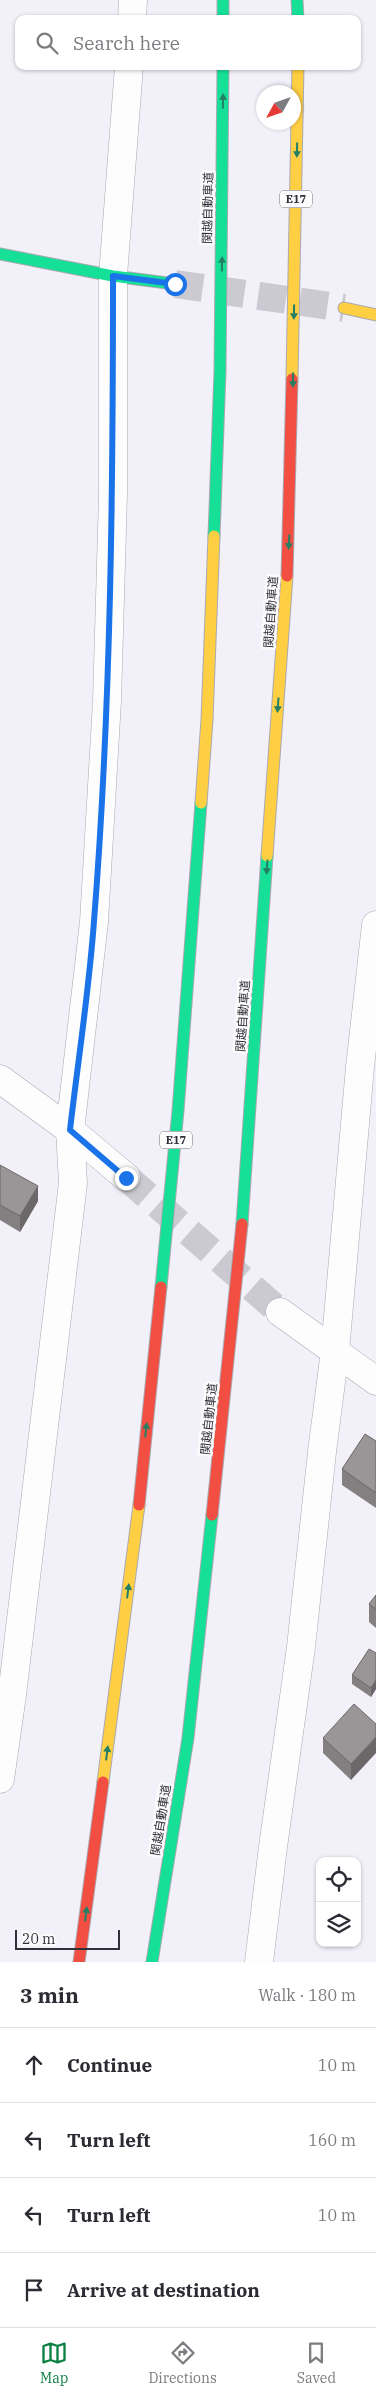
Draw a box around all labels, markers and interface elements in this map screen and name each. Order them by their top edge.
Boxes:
search box [15,15,361,70]
icon: search [33,29,61,57]
text: Search here [73,31,180,55]
north arrow [256,85,301,130]
one-way arrow [219,93,227,109]
one-way arrow [293,142,301,158]
street label: 関越自動車道 [199,172,216,244]
road number: E17 [280,190,312,208]
one-way arrow [218,256,226,272]
route start [164,273,187,296]
one-way arrow [290,305,298,321]
one-way arrow [289,372,297,388]
one-way arrow [285,535,293,551]
street label: 関越自動車道 [261,576,280,648]
one-way arrow [274,697,282,713]
one-way arrow [262,859,270,875]
street label: 関越自動車道 [233,980,252,1052]
road number: E17 [160,1132,192,1148]
route end [115,1167,138,1190]
street label: 関越自動車道 [197,1382,220,1456]
one-way arrow [142,1422,150,1438]
one-way arrow [124,1583,132,1599]
one-way arrow [103,1744,111,1760]
street label: 関越自動車道 [147,1783,174,1857]
map controls [316,1857,361,1947]
button: locate [316,1857,361,1902]
button: layers [316,1902,361,1947]
one-way arrow [82,1905,90,1921]
scale bar [15,1927,120,1950]
text: 20 m [22,1930,55,1948]
text: 3 min [20,1981,79,2009]
text: Walk · 180 m [258,1985,356,2005]
icon: ahead [20,2051,48,2079]
text: Continue [67,2053,152,2077]
text: 10 m [318,2055,356,2075]
icon: left [20,2126,48,2154]
text: Turn left [67,2128,150,2152]
text: 160 m [308,2130,356,2150]
icon: left [20,2201,48,2229]
text: Turn left [67,2203,150,2227]
text: 10 m [318,2205,356,2225]
icon: arrive [20,2276,48,2304]
text: Arrive at destination [67,2278,260,2302]
tab: Map [40,2339,68,2387]
tab: Directions [148,2339,217,2387]
tab: Saved [297,2339,336,2387]

